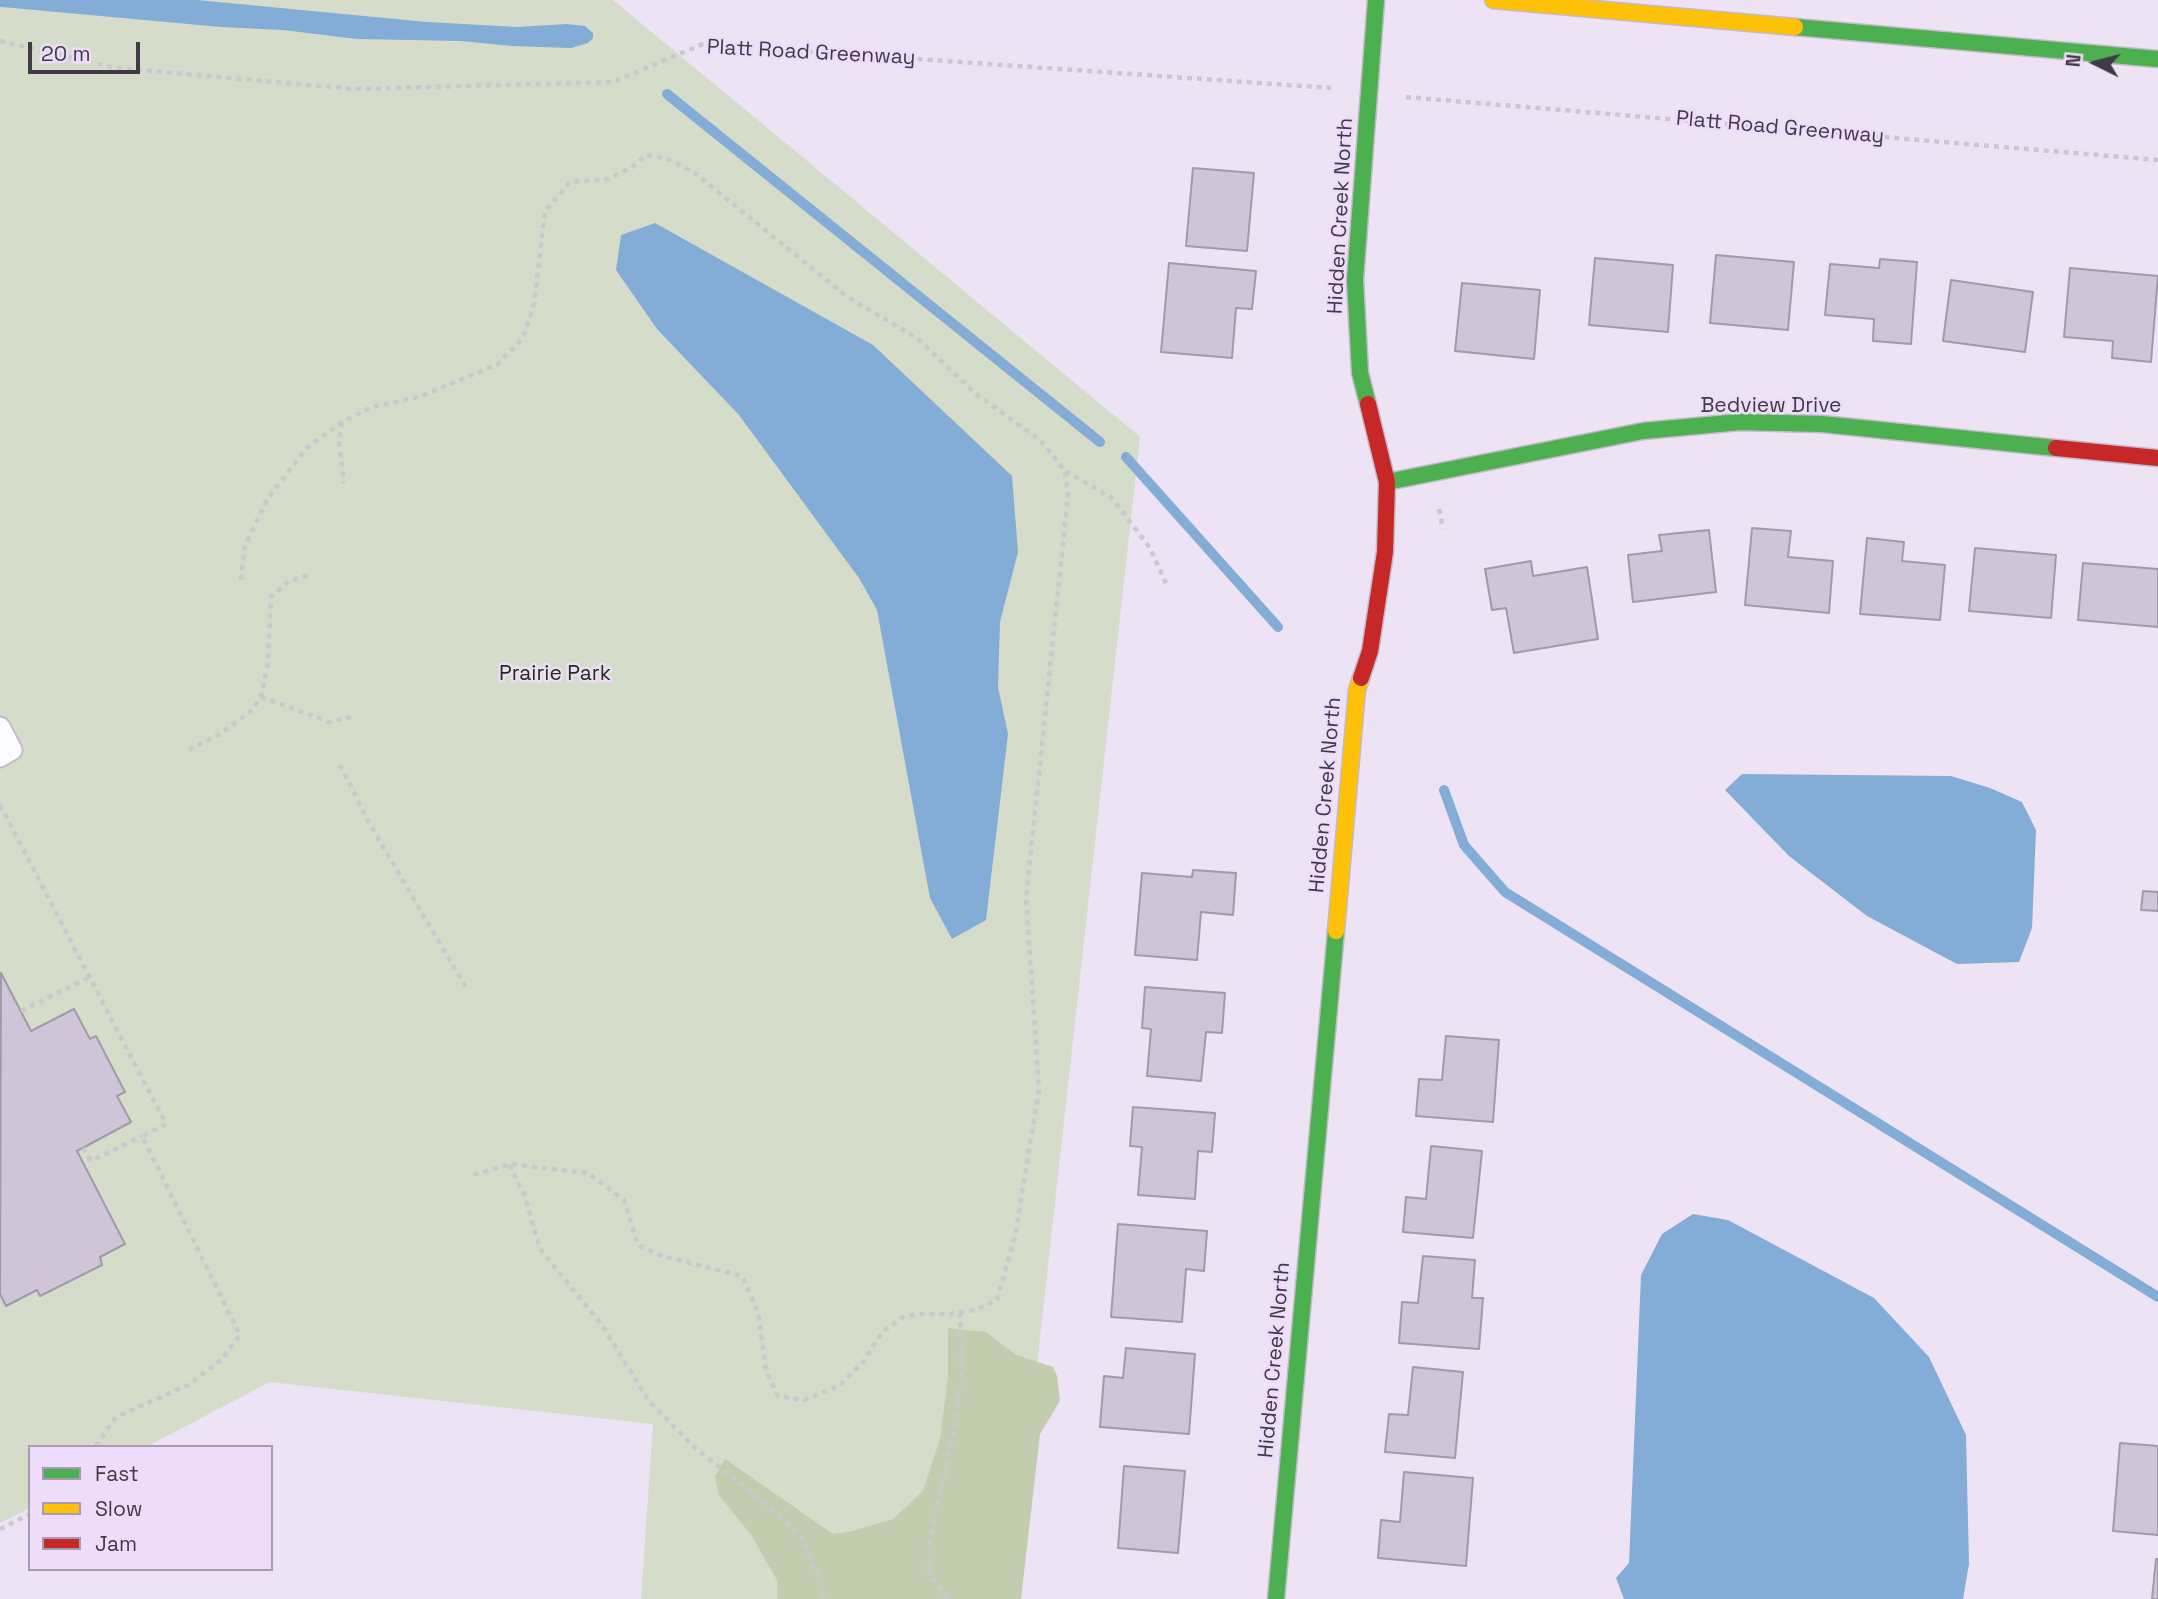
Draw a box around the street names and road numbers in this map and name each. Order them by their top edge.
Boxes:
street label: Platt Road Greenway [706,35,916,71]
street label: Platt Road Greenway [1675,106,1885,150]
street label: Hidden Creek North [1323,117,1359,315]
street label: Bedview Drive [1700,393,1842,419]
street label: Hidden Creek North [1305,696,1347,894]
street label: Hidden Creek North [1254,1261,1296,1459]

